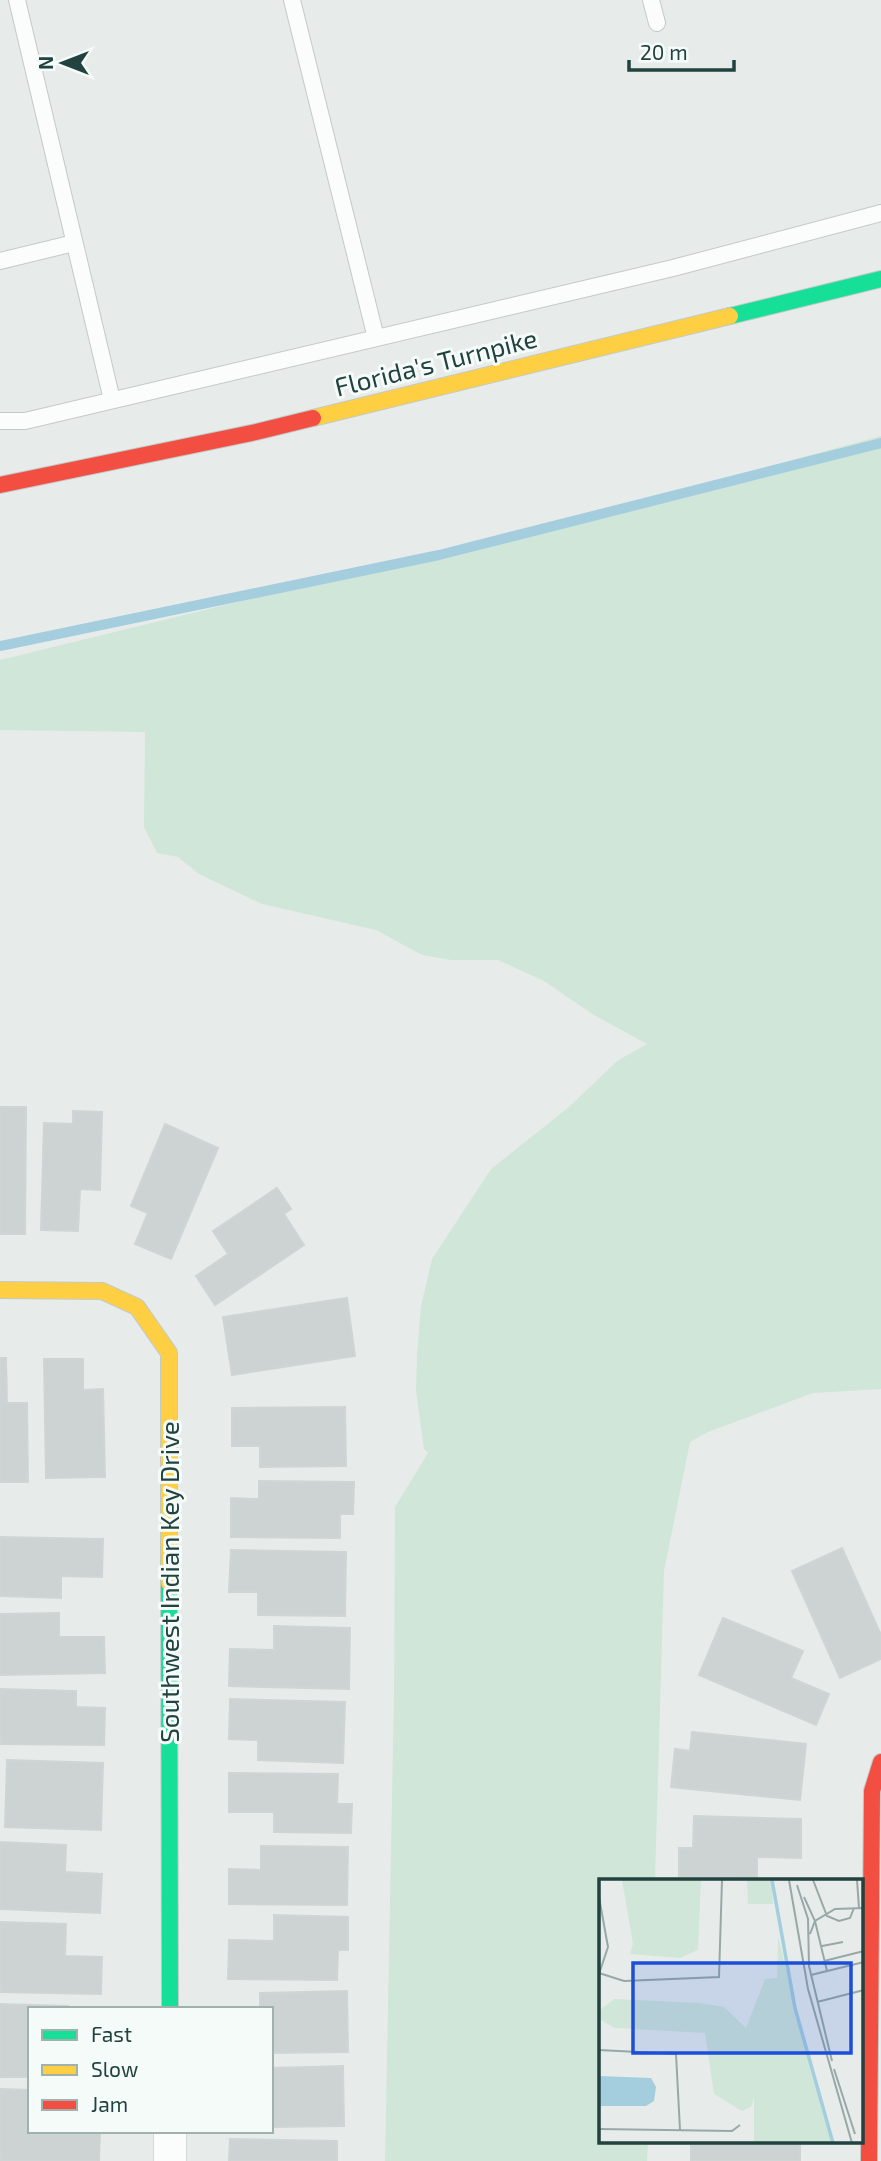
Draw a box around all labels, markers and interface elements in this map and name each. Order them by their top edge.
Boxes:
north arrow [28,28,98,98]
scale bar [629,28,734,72]
text: 20 m [640,39,688,64]
text: N [34,56,57,70]
street label: Florida's Turnpike [331,321,540,402]
street label: Southwest Indian Key Drive [153,1421,184,1743]
inset map [599,1879,864,2144]
legend [28,2007,273,2133]
text: Fast [91,2021,132,2046]
text: Slow [91,2056,138,2081]
text: Jam [91,2091,128,2116]

